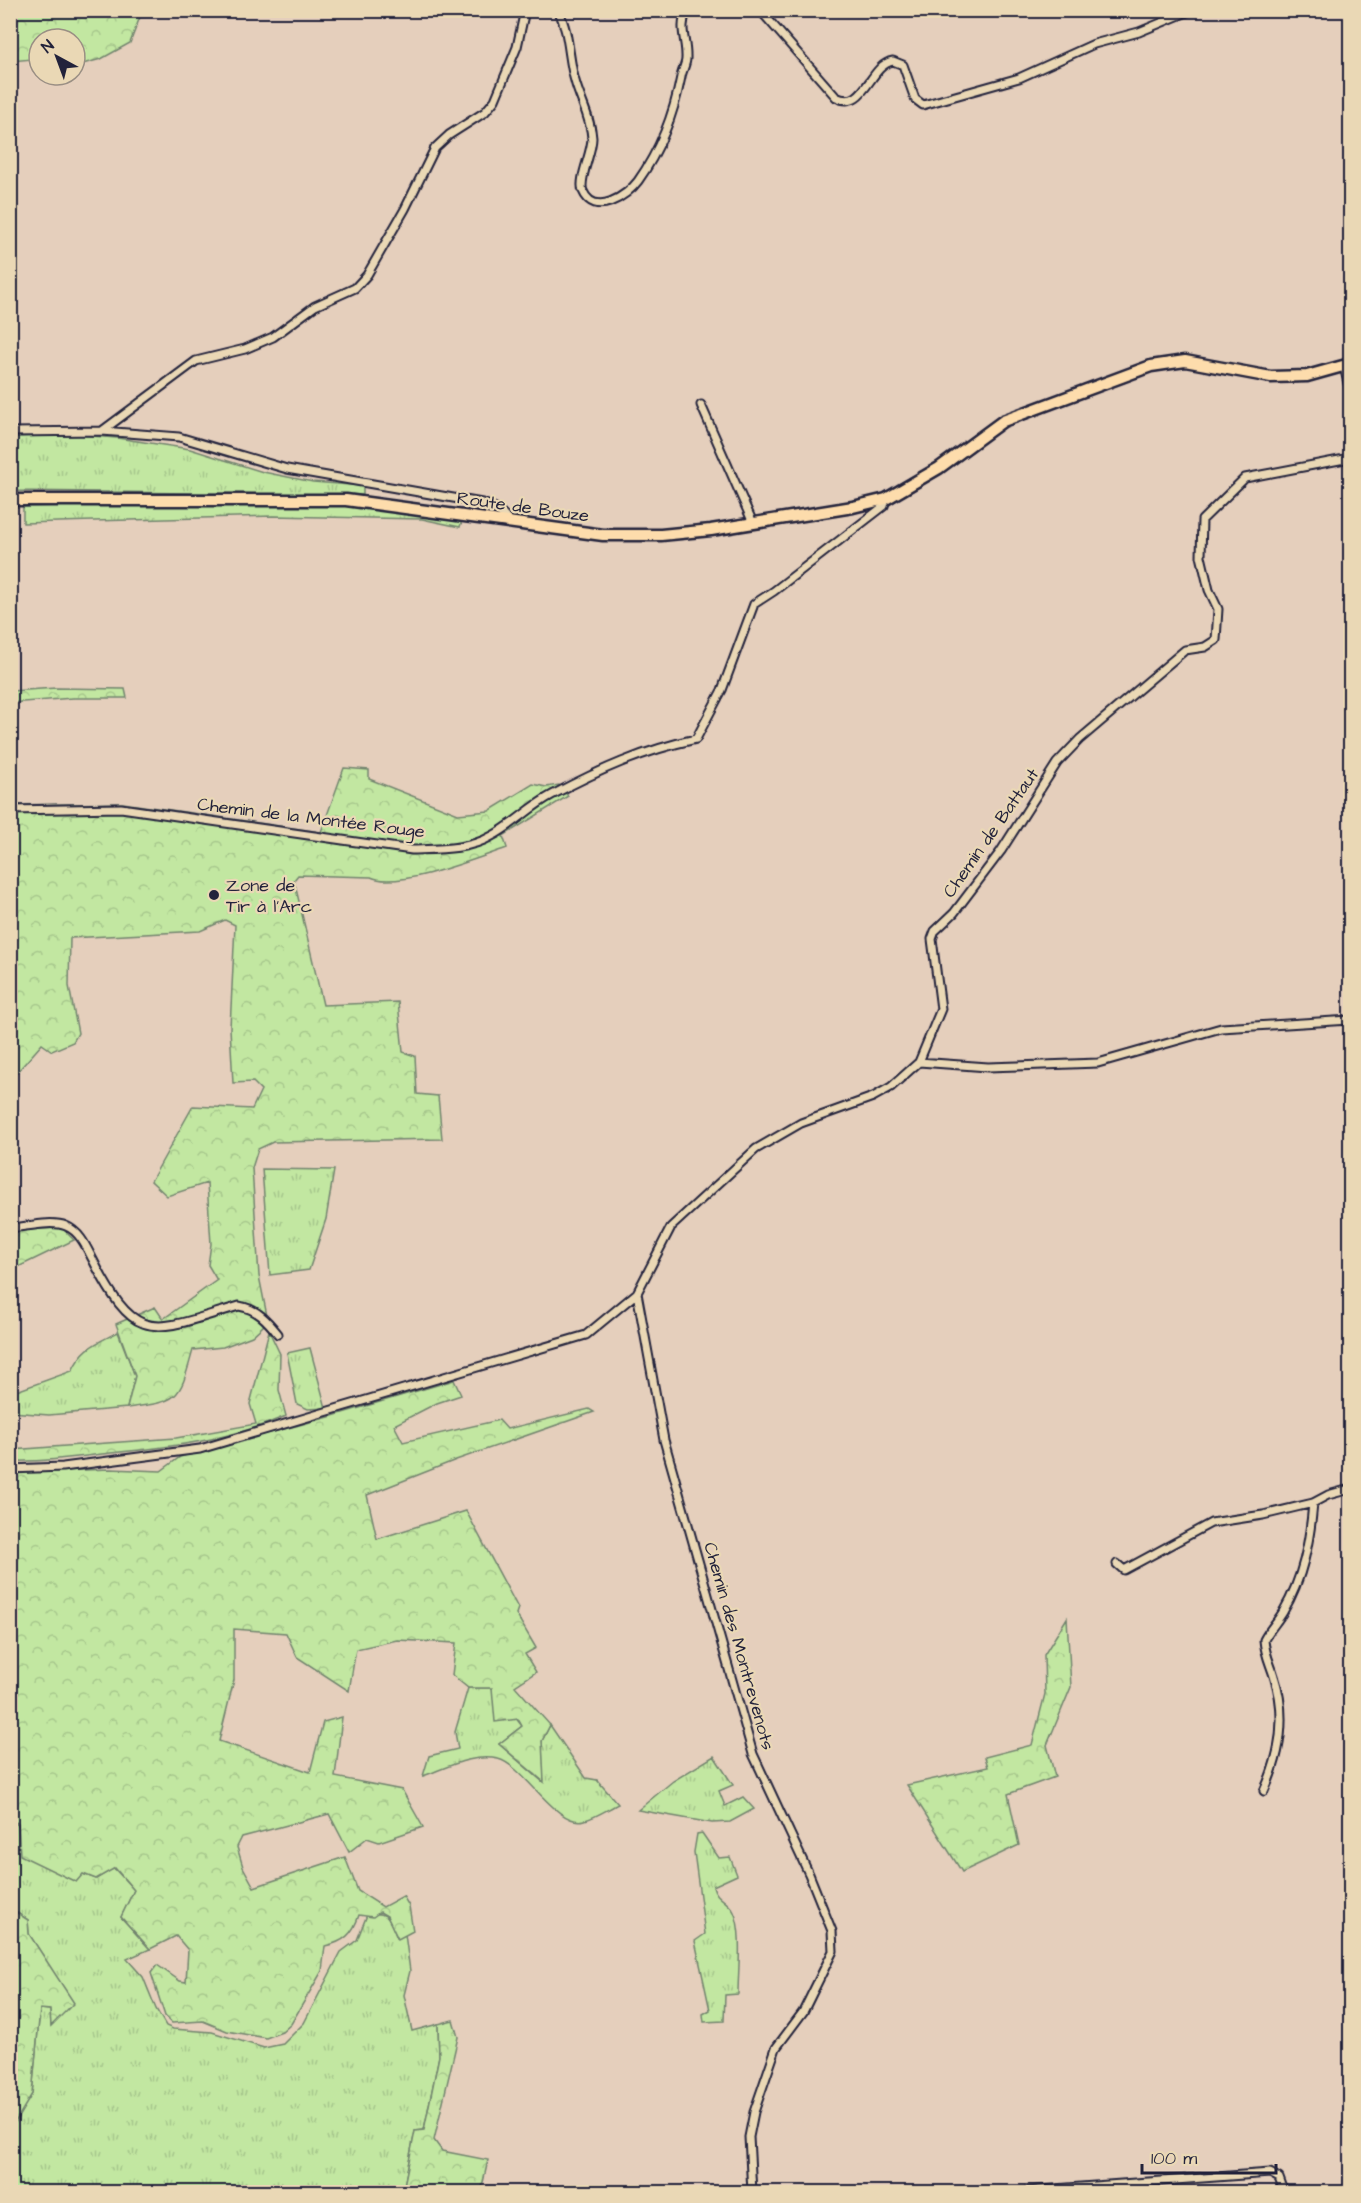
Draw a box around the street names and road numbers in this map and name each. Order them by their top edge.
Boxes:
street label: Route de Bouze [455,485,591,529]
street label: Chemin de Battaut [937,763,1045,903]
street label: Chemin de la Montée Rouge [196,792,426,845]
street label: Chemin des Montrevenots [697,1539,781,1753]

